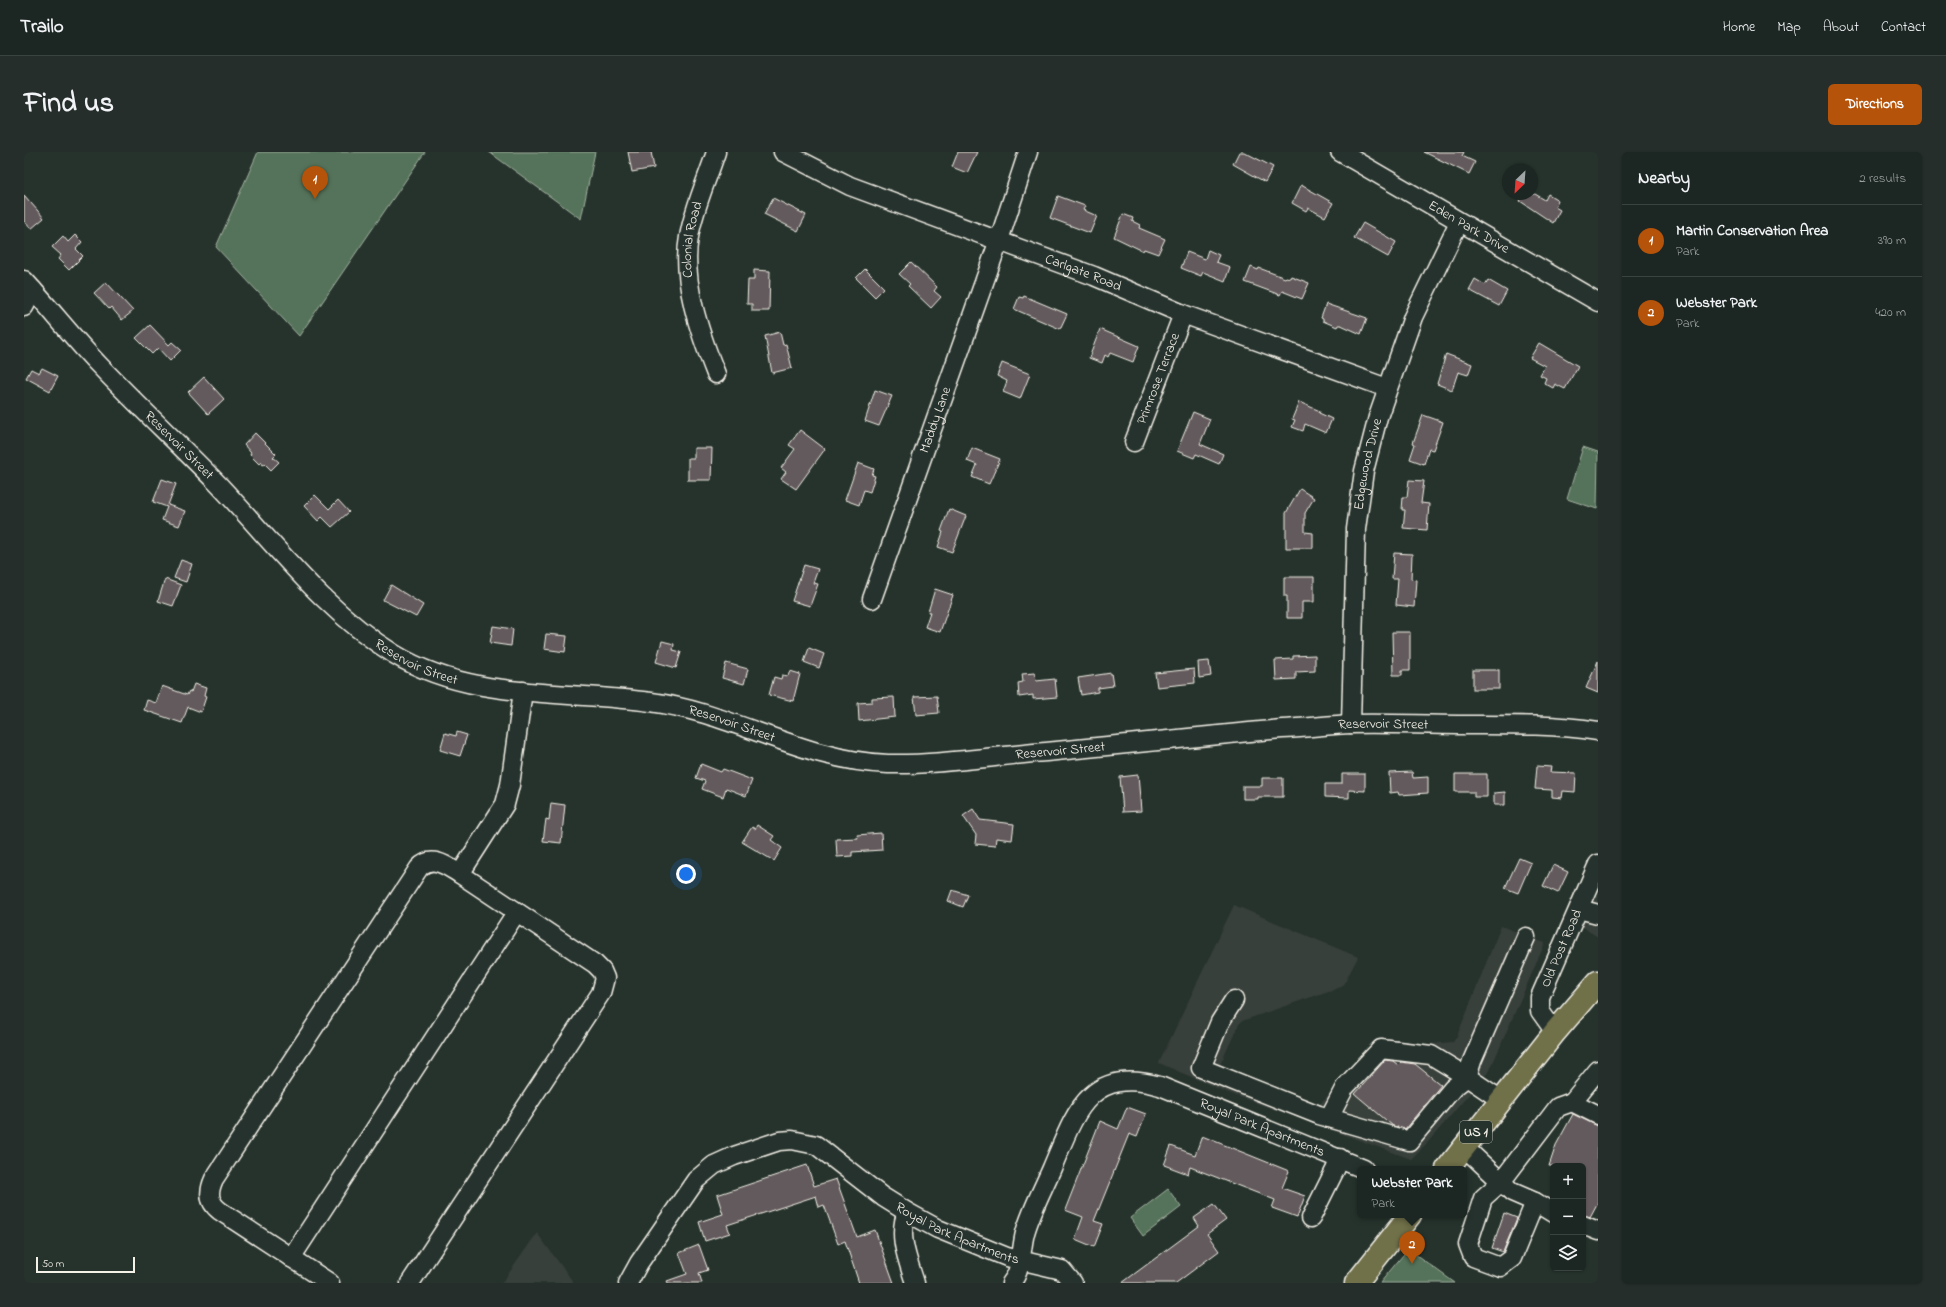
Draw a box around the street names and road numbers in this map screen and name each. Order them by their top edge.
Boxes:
street label: Eden Park Drive [1424,195,1514,259]
street label: Colonial Road [677,198,708,279]
street label: Carlgate Road [1042,248,1125,297]
street label: Primrose Terrace [1131,329,1186,427]
street label: Maddy Lane [914,383,957,456]
street label: Reservoir Street [140,406,219,485]
street label: Edgewood Drive [1348,415,1388,511]
street label: Reservoir Street [370,634,460,691]
street label: Reservoir Street [686,699,778,748]
street label: Reservoir Street [1338,713,1429,735]
street label: Reservoir Street [1015,736,1106,765]
street label: Old Post Road [1535,906,1588,991]
street label: Royal Park Apartments [1196,1093,1328,1163]
road number: US 1 [1460,1121,1492,1143]
street label: Royal Park Apartments [891,1197,1021,1270]

